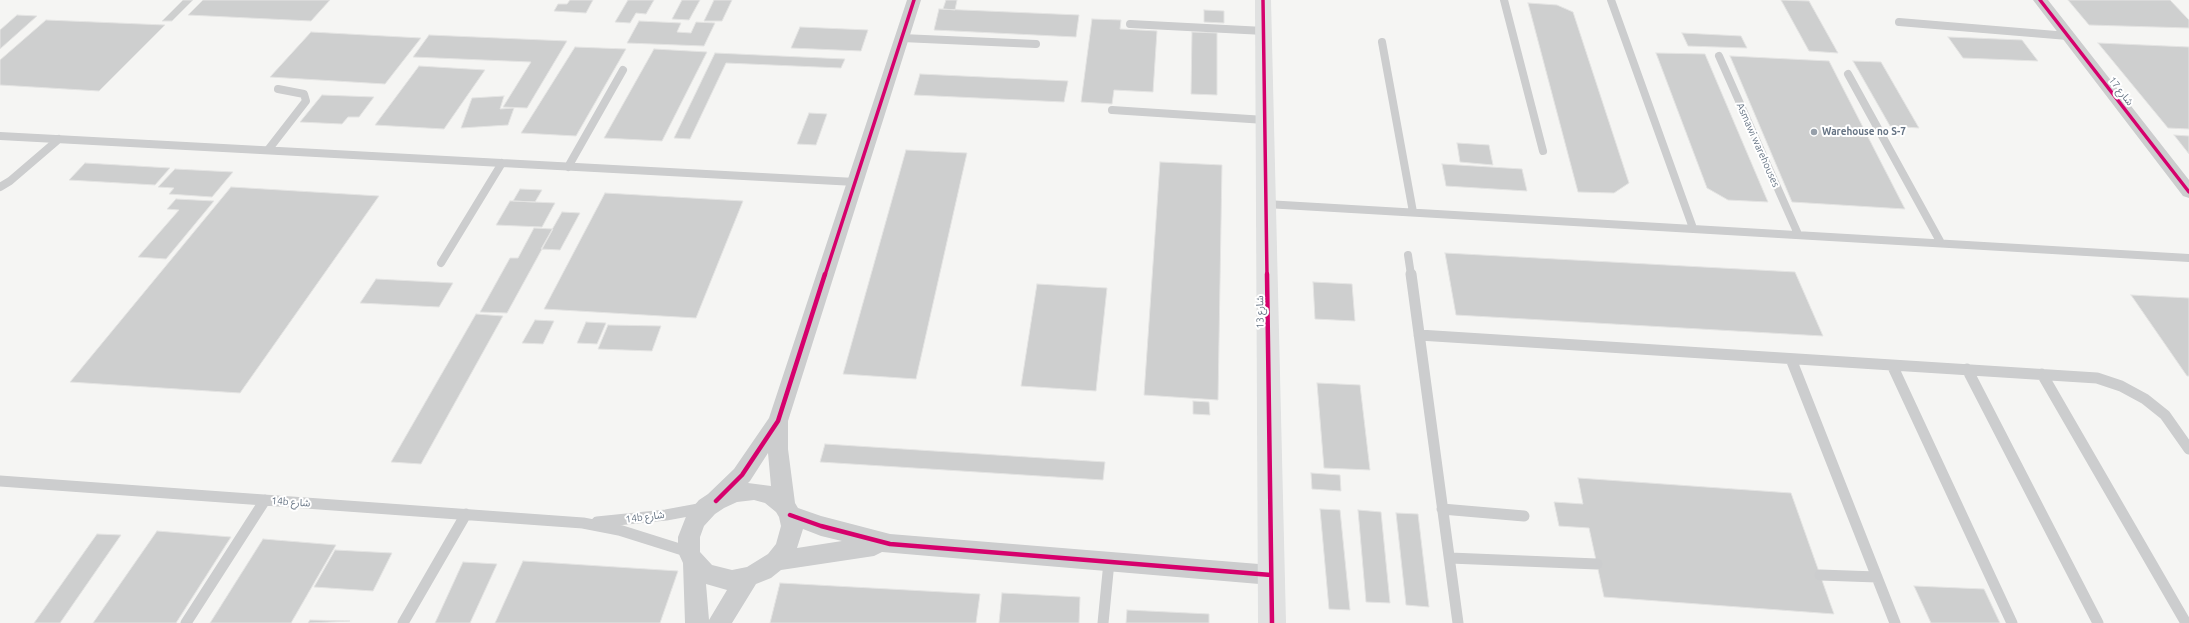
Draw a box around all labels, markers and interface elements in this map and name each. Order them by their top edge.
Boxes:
street label: شارع 17 [2106,74,2136,108]
street label: Asmawi warehouses [1734,101,1782,189]
place label: Warehouse no S-7 [1822,126,1906,138]
marker: Warehouse no S-7 [1809,127,1819,137]
street label: شارع 13 [1254,295,1266,329]
street label: 14b شارع [271,495,311,509]
street label: 14b شارع [625,509,665,525]

